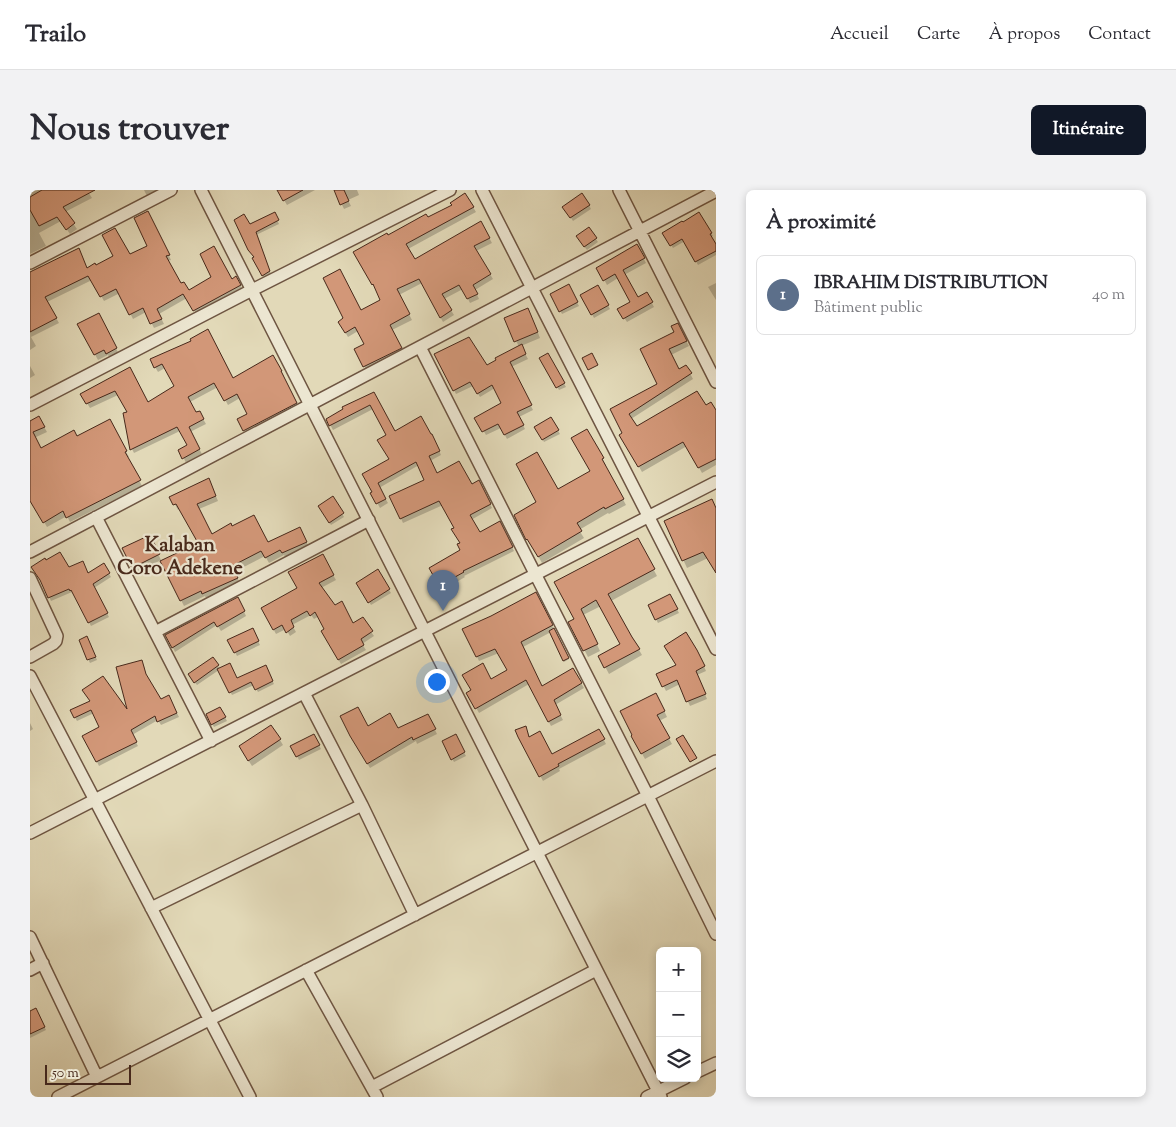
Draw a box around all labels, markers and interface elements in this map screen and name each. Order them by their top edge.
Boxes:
text: Trailo [25,18,86,52]
text: Accueil [830,22,889,48]
text: Carte [917,22,961,48]
text: À propos [989,22,1060,48]
text: Contact [1088,22,1151,48]
text: Nous trouver [30,105,229,156]
button: Itinéraire [1031,105,1146,155]
text: À proximité [766,208,876,238]
text: IBRAHIM DISTRIBUTION [814,270,1048,297]
text: 1 [780,284,786,307]
text: 40 m [1092,284,1125,307]
text: Bâtiment public [814,297,923,320]
district label: Kalaban Coro Adekene [117,532,243,584]
pin: 1 [427,570,459,611]
your location [424,669,450,695]
map controls [656,947,701,1082]
button: + [656,947,701,992]
button: − [656,992,701,1037]
button: layers [656,1037,701,1082]
scale bar [45,1062,131,1085]
text: 50 m [52,1064,79,1084]

